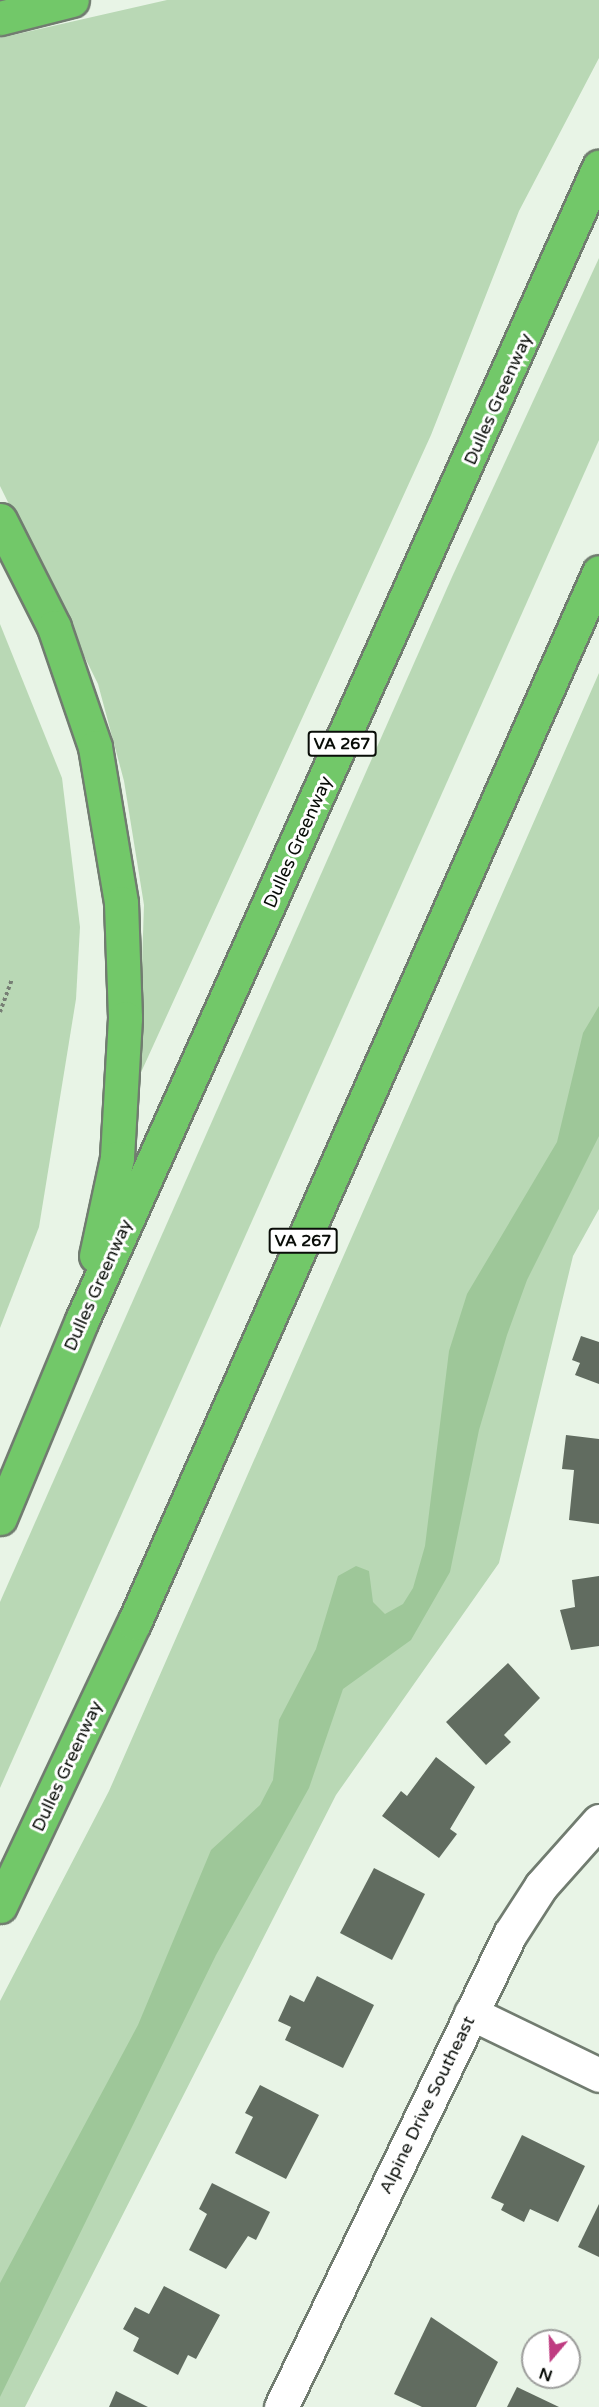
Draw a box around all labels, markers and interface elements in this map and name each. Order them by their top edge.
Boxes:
street label: Dulles Greenway [459,330,537,468]
road number: VA 267 [308,731,376,757]
street label: Dulles Greenway [259,773,337,911]
street label: Dulles Greenway [59,1216,137,1354]
road number: VA 267 [268,1228,338,1254]
street label: Dulles Greenway [27,1697,107,1835]
street label: Alpine Drive Southeast [375,2013,479,2197]
north arrow [521,2329,581,2389]
text: N [536,2363,555,2386]

